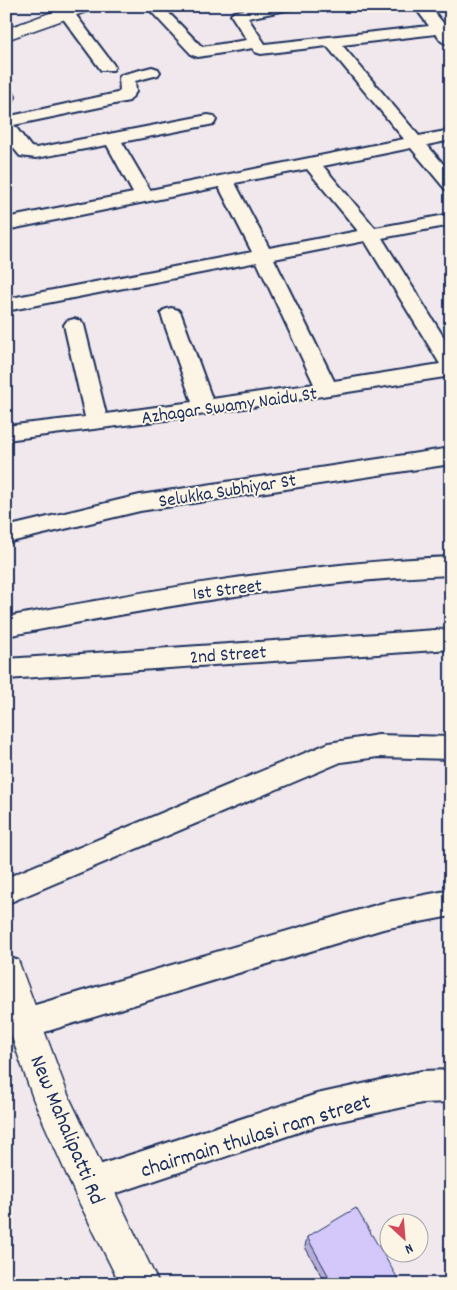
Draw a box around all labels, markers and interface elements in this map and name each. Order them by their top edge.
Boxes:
street label: Azhagar Swamy Naidu St [140,382,319,433]
street label: Selukka Subhiyar St [157,468,298,517]
street label: 1st Street [191,574,264,609]
street label: 2nd Street [189,640,267,673]
street label: New Mahalipatti Rd [20,1051,111,1210]
street label: chairmain thulasi ram street [137,1088,375,1187]
north arrow [380,1212,430,1262]
text: N [401,1237,416,1258]

